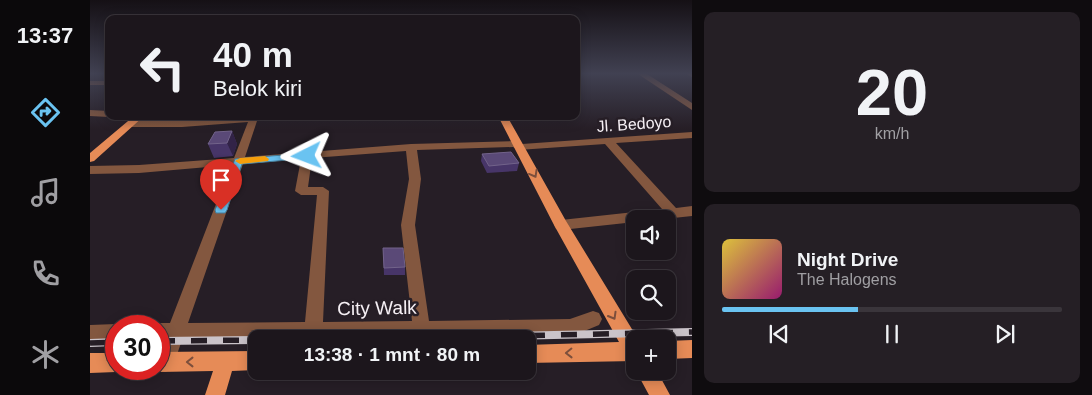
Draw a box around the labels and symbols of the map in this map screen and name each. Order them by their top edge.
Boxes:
street label: Jl. Bedoyo [596,113,672,135]
position arrow [280,129,332,181]
pin [200,159,242,210]
one-way arrow [527,169,537,178]
street label: City Walk [337,297,417,319]
one-way arrow [607,311,617,320]
speed limit sign: 30 [105,315,170,380]
one-way arrow [565,347,573,358]
one-way arrow [186,357,194,367]

